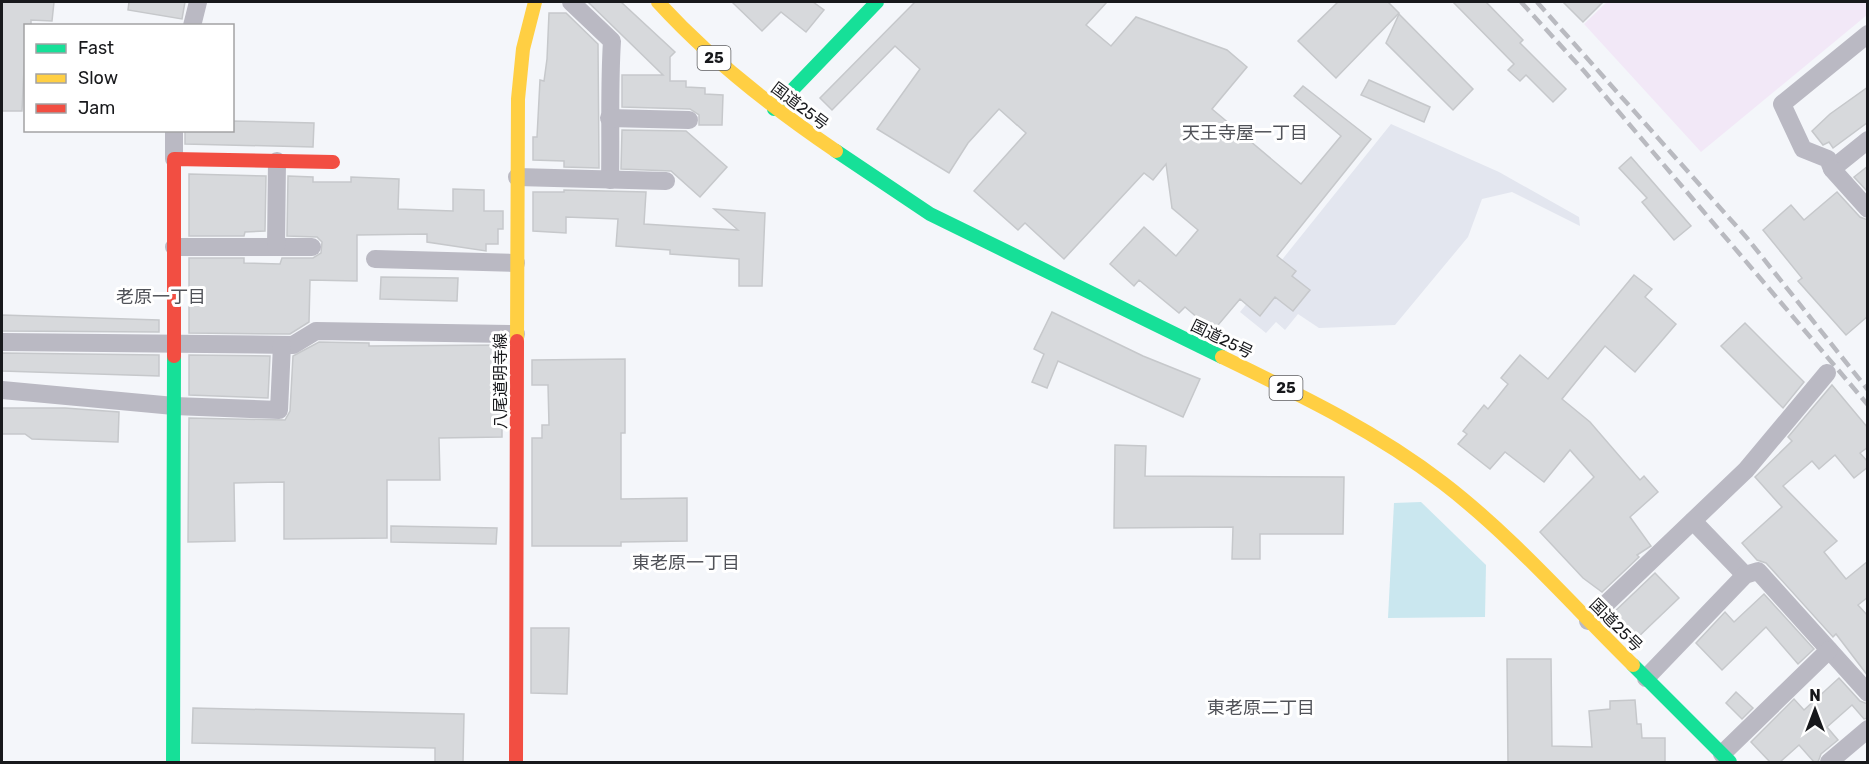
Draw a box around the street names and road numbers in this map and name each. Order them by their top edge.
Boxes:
road number: 25 [698,46,730,70]
street label: 国道25号 [768,78,832,134]
street label: 国道25号 [1188,316,1256,362]
street label: 八尾道明寺線 [491,333,510,429]
road number: 25 [1270,376,1302,400]
street label: 国道25号 [1586,595,1646,655]

